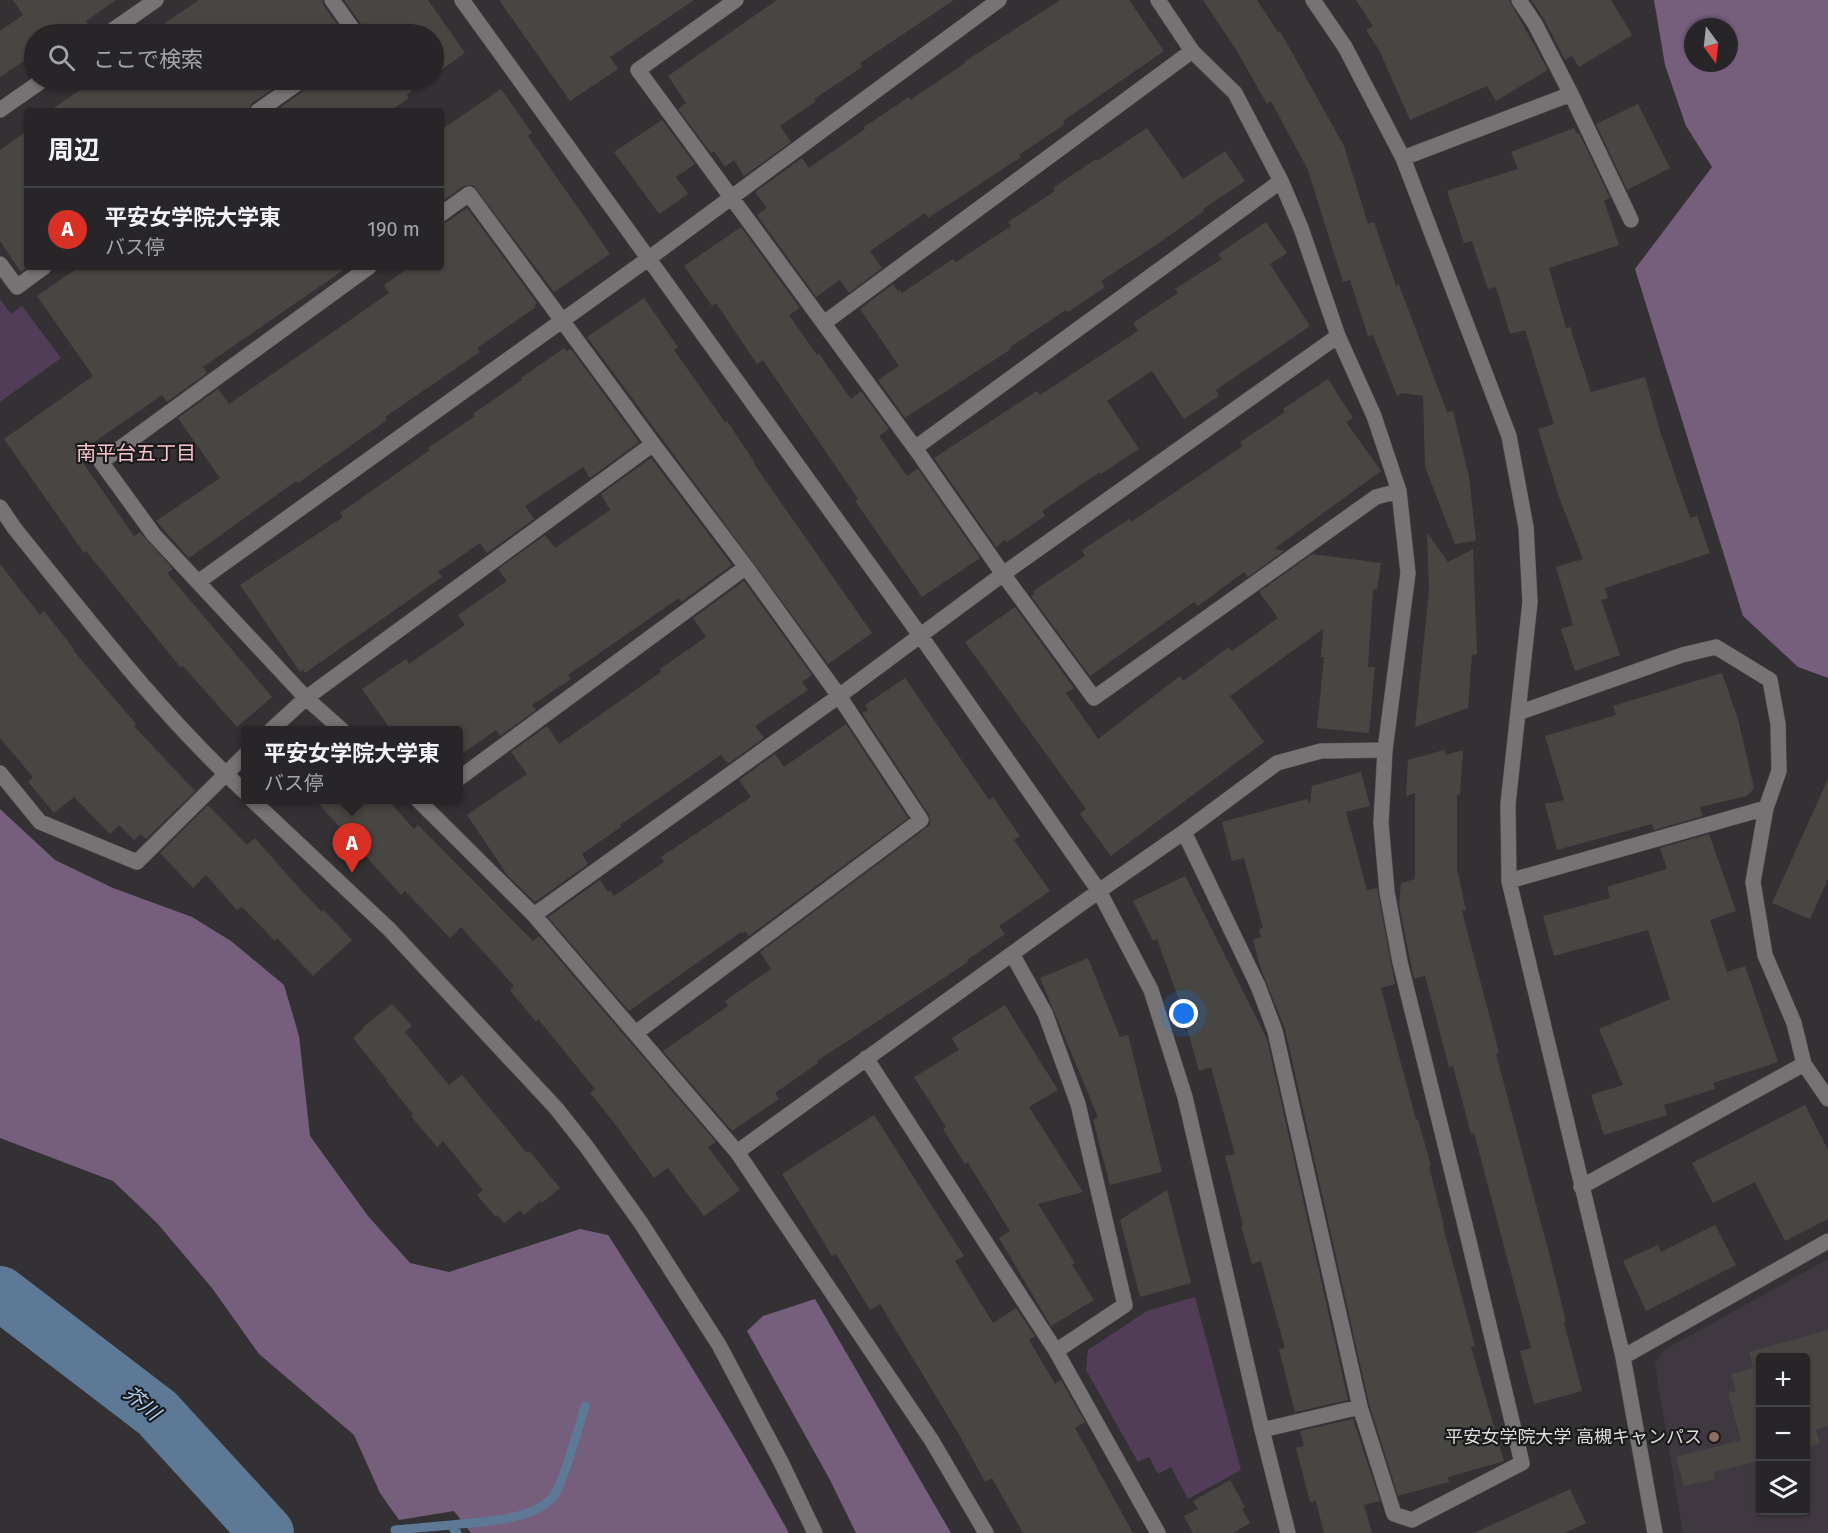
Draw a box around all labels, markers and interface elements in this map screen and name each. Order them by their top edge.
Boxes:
north arrow [1684,18,1738,72]
search box [24,24,444,90]
icon: search [45,41,78,74]
text: ここで検索 [93,46,203,73]
text: 周辺 [48,135,100,166]
text: 平安女学院大学東 [105,204,281,231]
text: A [62,217,73,241]
text: 190 m [367,217,420,241]
text: バス停 [105,235,165,259]
district label: 南平台五丁目 [76,441,196,465]
popup [241,726,463,804]
text: 平安女学院大学東 [264,740,440,767]
text: バス停 [264,771,324,795]
pin: A [332,824,372,873]
your location [1169,999,1198,1028]
map controls [1756,1353,1810,1515]
button: + [1756,1353,1810,1407]
water label: 芥川 [119,1381,167,1426]
button: − [1756,1407,1810,1461]
place label: 平安女学院大学 高槻キャンパス [1445,1426,1702,1448]
marker: 平安女学院大学 高槻キャンパス [1707,1430,1721,1444]
button: layers [1756,1461,1810,1515]

